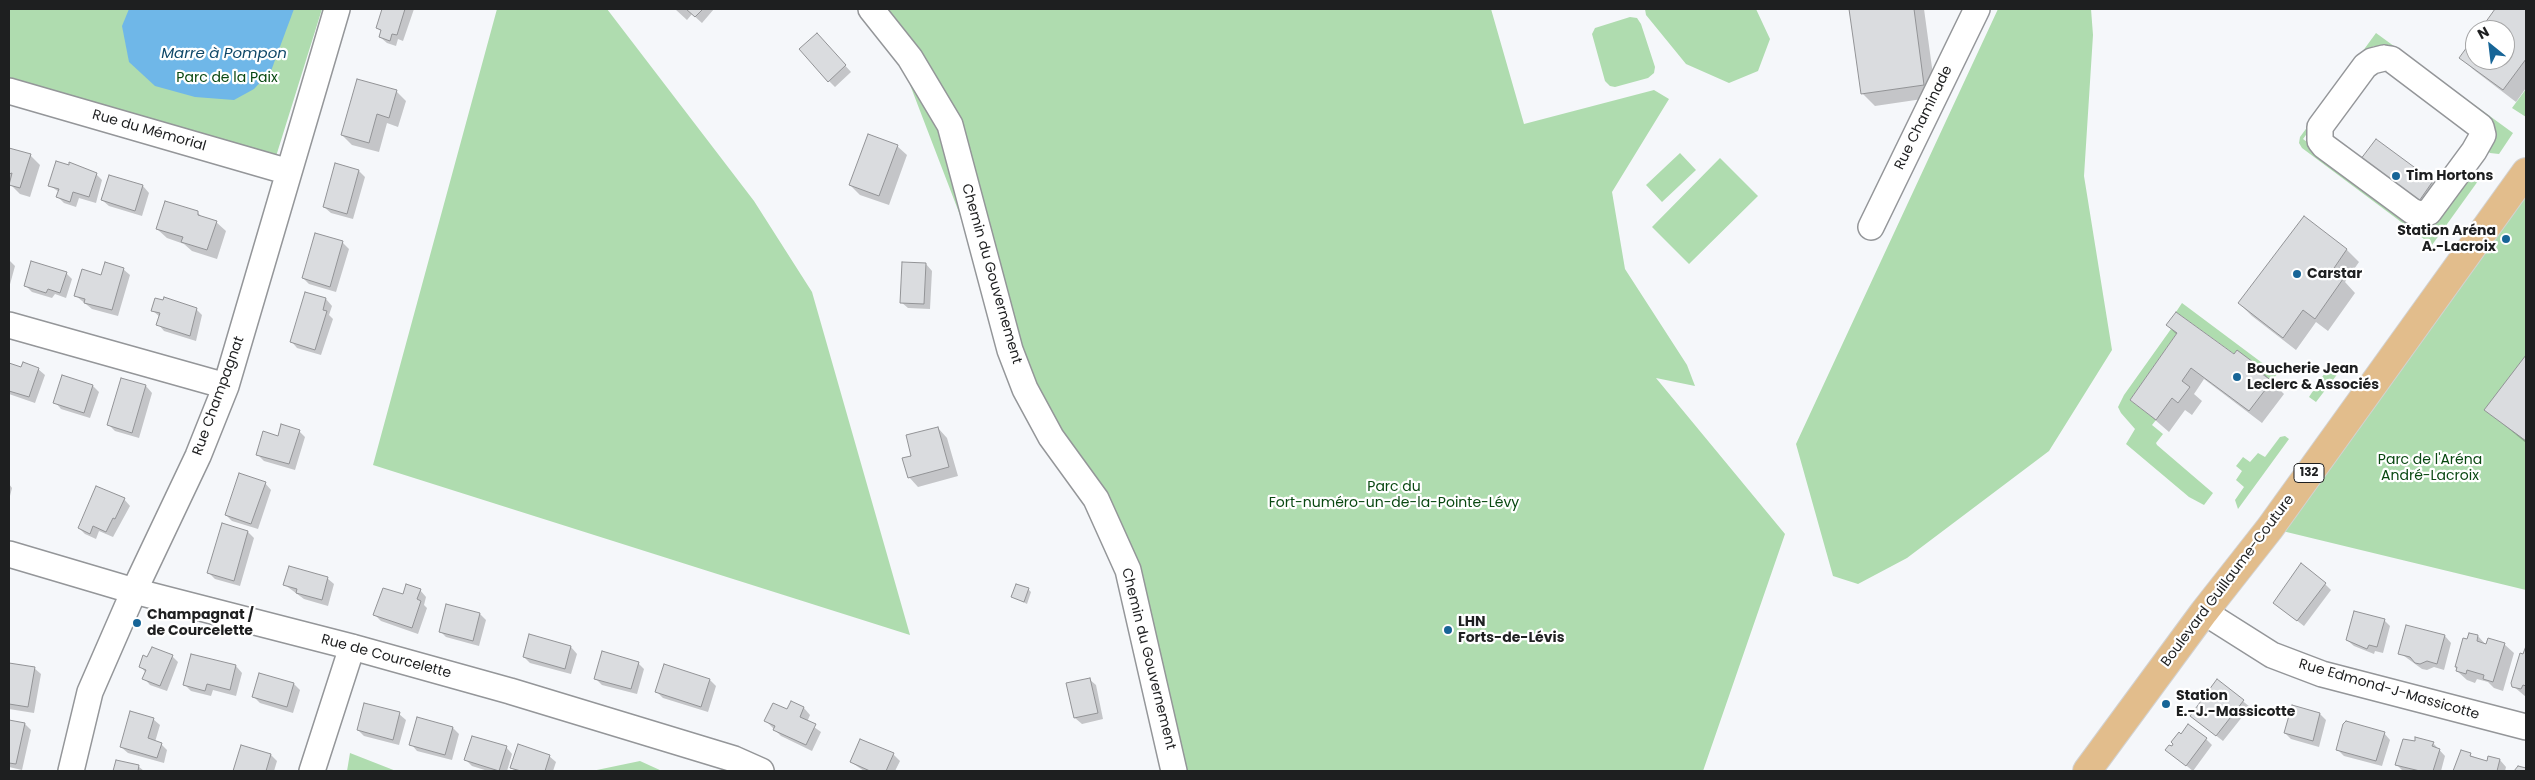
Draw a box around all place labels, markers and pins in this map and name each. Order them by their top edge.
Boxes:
place label: Tim Hortons [2406,168,2493,184]
marker: Tim Hortons [2390,170,2402,182]
place label: Station Aréna A.-Lacroix [2397,223,2496,256]
marker: Station Aréna A.-Lacroix [2500,233,2512,245]
place label: Carstar [2307,266,2362,282]
marker: Carstar [2291,268,2303,280]
place label: Boucherie Jean Leclerc & Associés [2247,361,2379,394]
marker: Boucherie Jean Leclerc & Associés [2231,371,2243,383]
place label: Champagnat / de Courcelette [147,607,254,640]
place label: LHN Forts-de-Lévis [1458,614,1564,646]
marker: Champagnat / de Courcelette [131,617,143,629]
marker: LHN Forts-de-Lévis [1442,624,1454,636]
place label: Station E.-J.-Massicotte [2176,688,2295,720]
marker: Station E.-J.-Massicotte [2160,698,2172,710]

